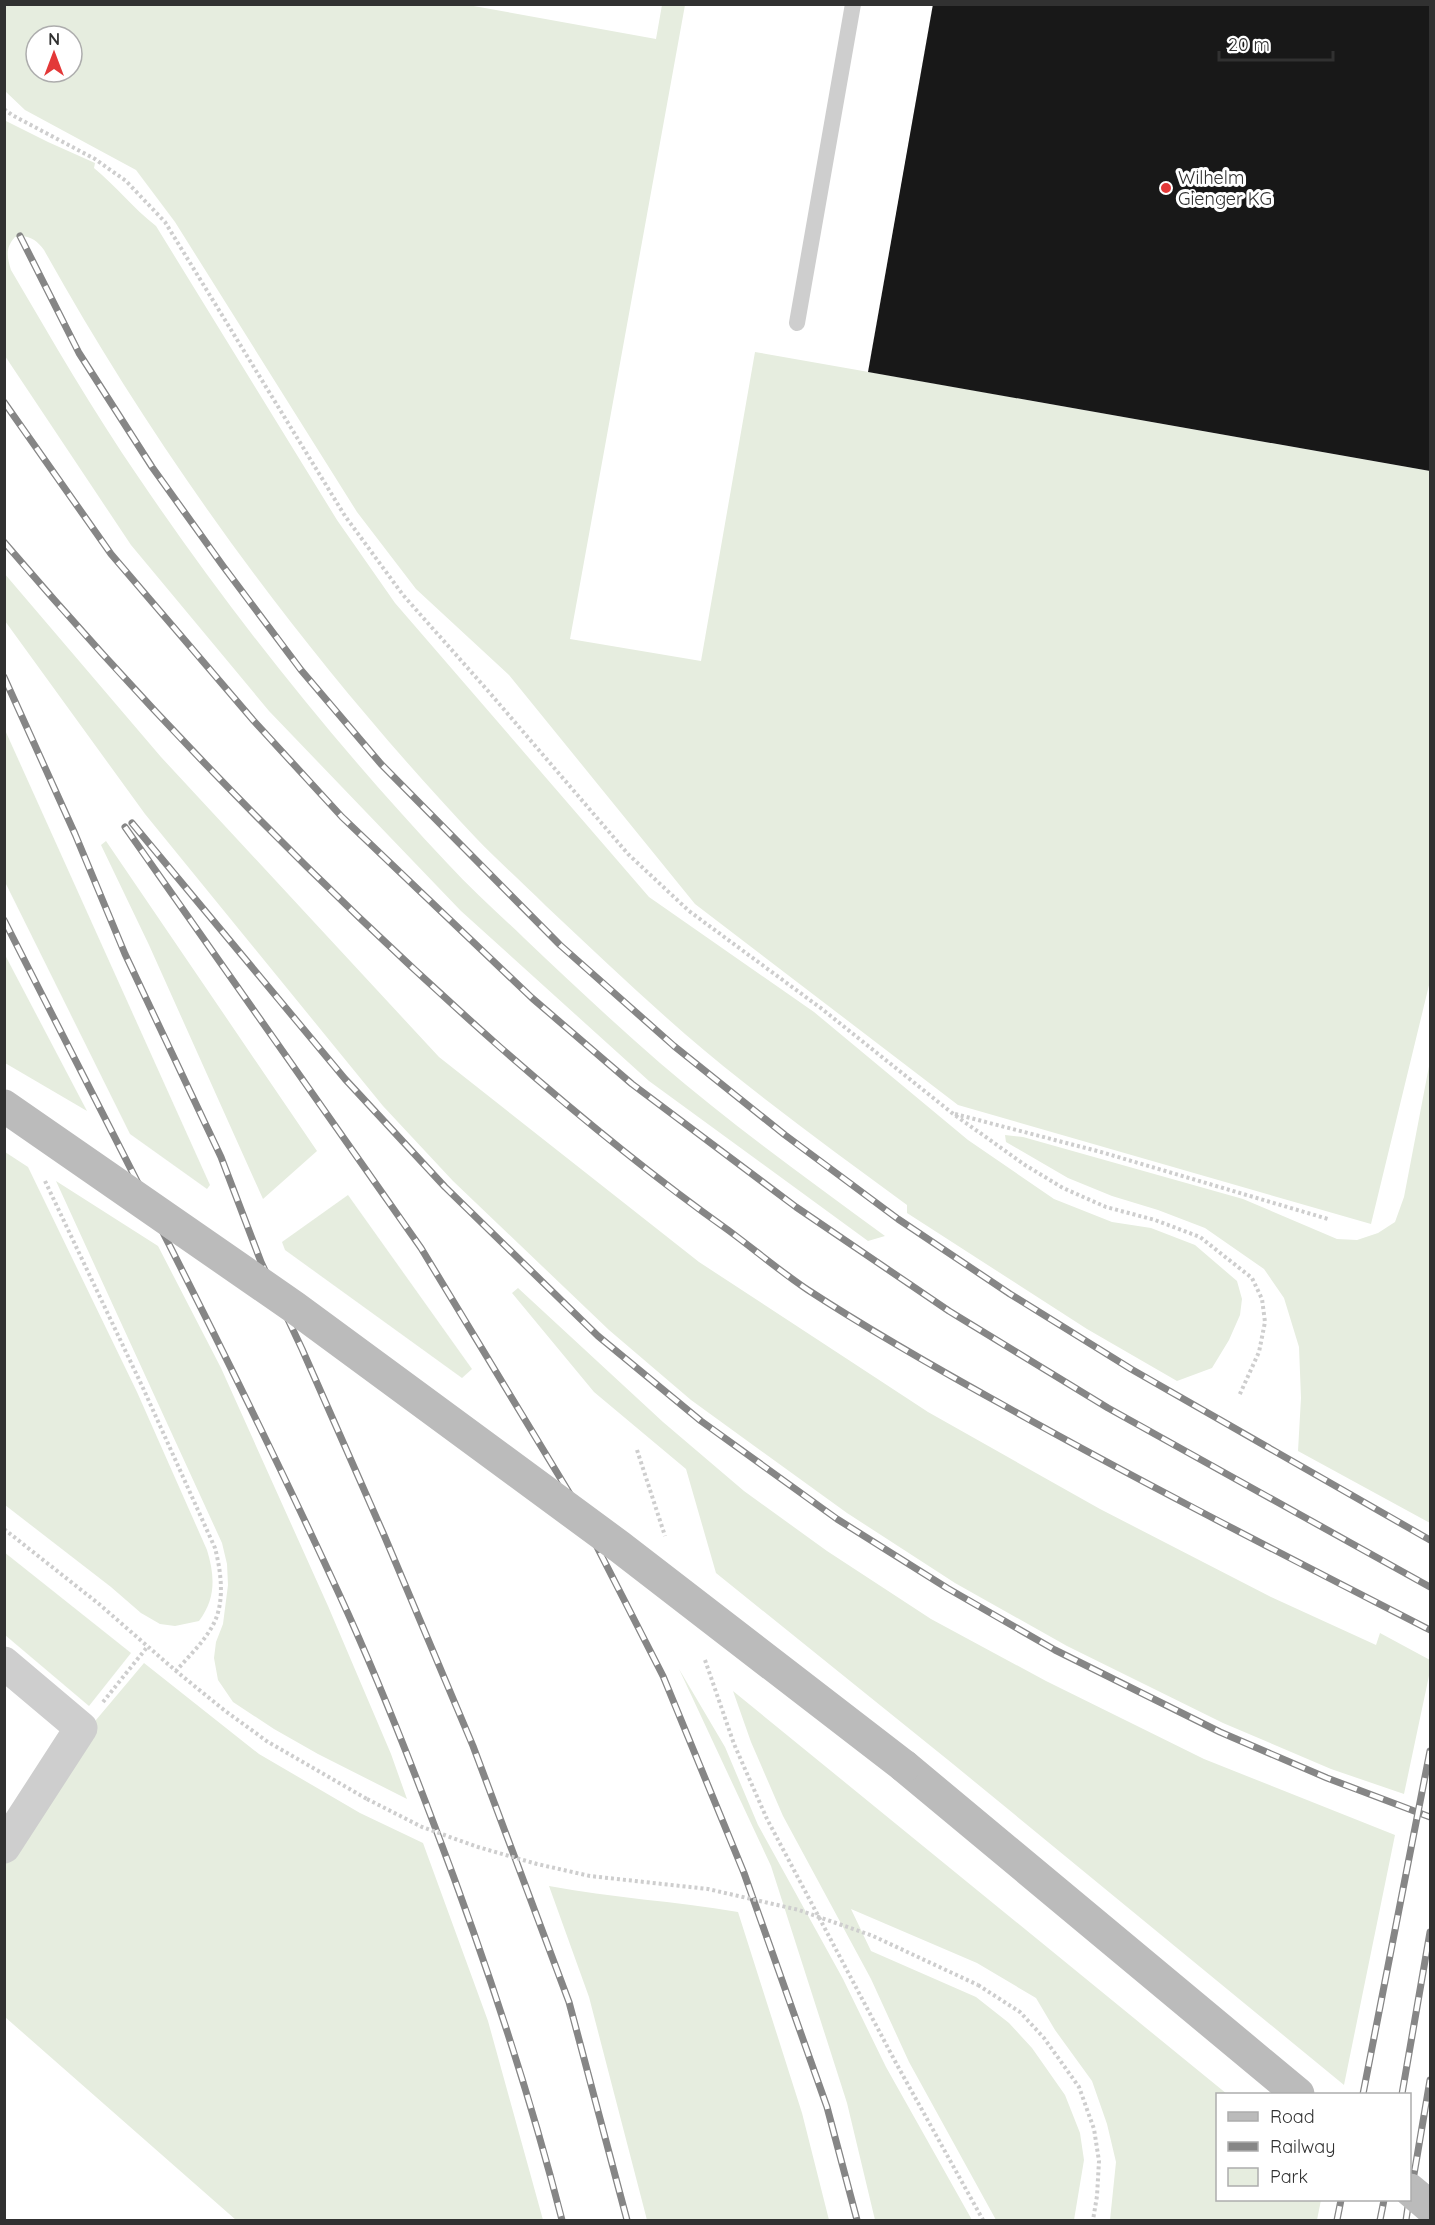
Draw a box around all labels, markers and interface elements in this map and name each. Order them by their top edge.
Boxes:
north arrow [24,24,84,84]
scale bar [1219,24,1333,62]
text: N [48,29,60,49]
text: 20 m [1228,33,1270,56]
place label: Wilhelm Gienger KG [1178,166,1272,210]
marker: Wilhelm Gienger KG [1159,181,1173,195]
legend [1216,2093,1411,2201]
text: Road [1270,2105,1315,2128]
text: Railway [1270,2135,1336,2158]
text: Park [1270,2165,1308,2188]

